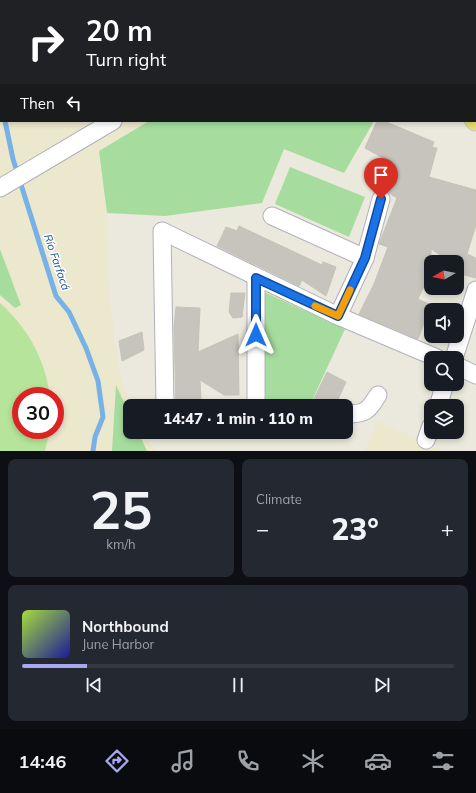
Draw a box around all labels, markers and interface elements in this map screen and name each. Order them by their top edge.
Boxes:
text: 20 m [86,13,152,48]
icon: right [20,16,72,68]
text: Turn right [86,48,166,71]
icon: left [63,92,85,114]
text: Then [20,94,55,113]
pin [364,158,398,199]
icon: arrive [370,164,392,186]
water label: Río Farfacá [41,232,73,292]
north arrow [424,255,464,295]
map controls [424,255,464,439]
button: sound [424,303,464,343]
position arrow [235,314,277,356]
button: search [424,351,464,391]
speed limit sign: 30 [12,387,64,439]
button: layers [424,399,464,439]
text: 14:47 · 1 min · 110 m [163,409,313,428]
text: 25 [90,477,152,542]
text: Climate [256,491,302,507]
text: 23° [331,510,379,548]
text: − [256,515,269,543]
text: + [441,515,454,543]
text: km/h [106,536,136,552]
text: Northbound [82,617,169,636]
text: June Harbor [82,636,154,652]
icon: previous [83,674,105,696]
icon: pause [227,674,249,696]
icon: next [371,674,393,696]
icon: directions [103,747,131,775]
icon: music [169,747,197,775]
icon: phone [234,747,262,775]
icon: climate [299,747,327,775]
icon: car [364,747,392,775]
icon: filters [429,747,457,775]
text: 14:46 [19,750,66,773]

